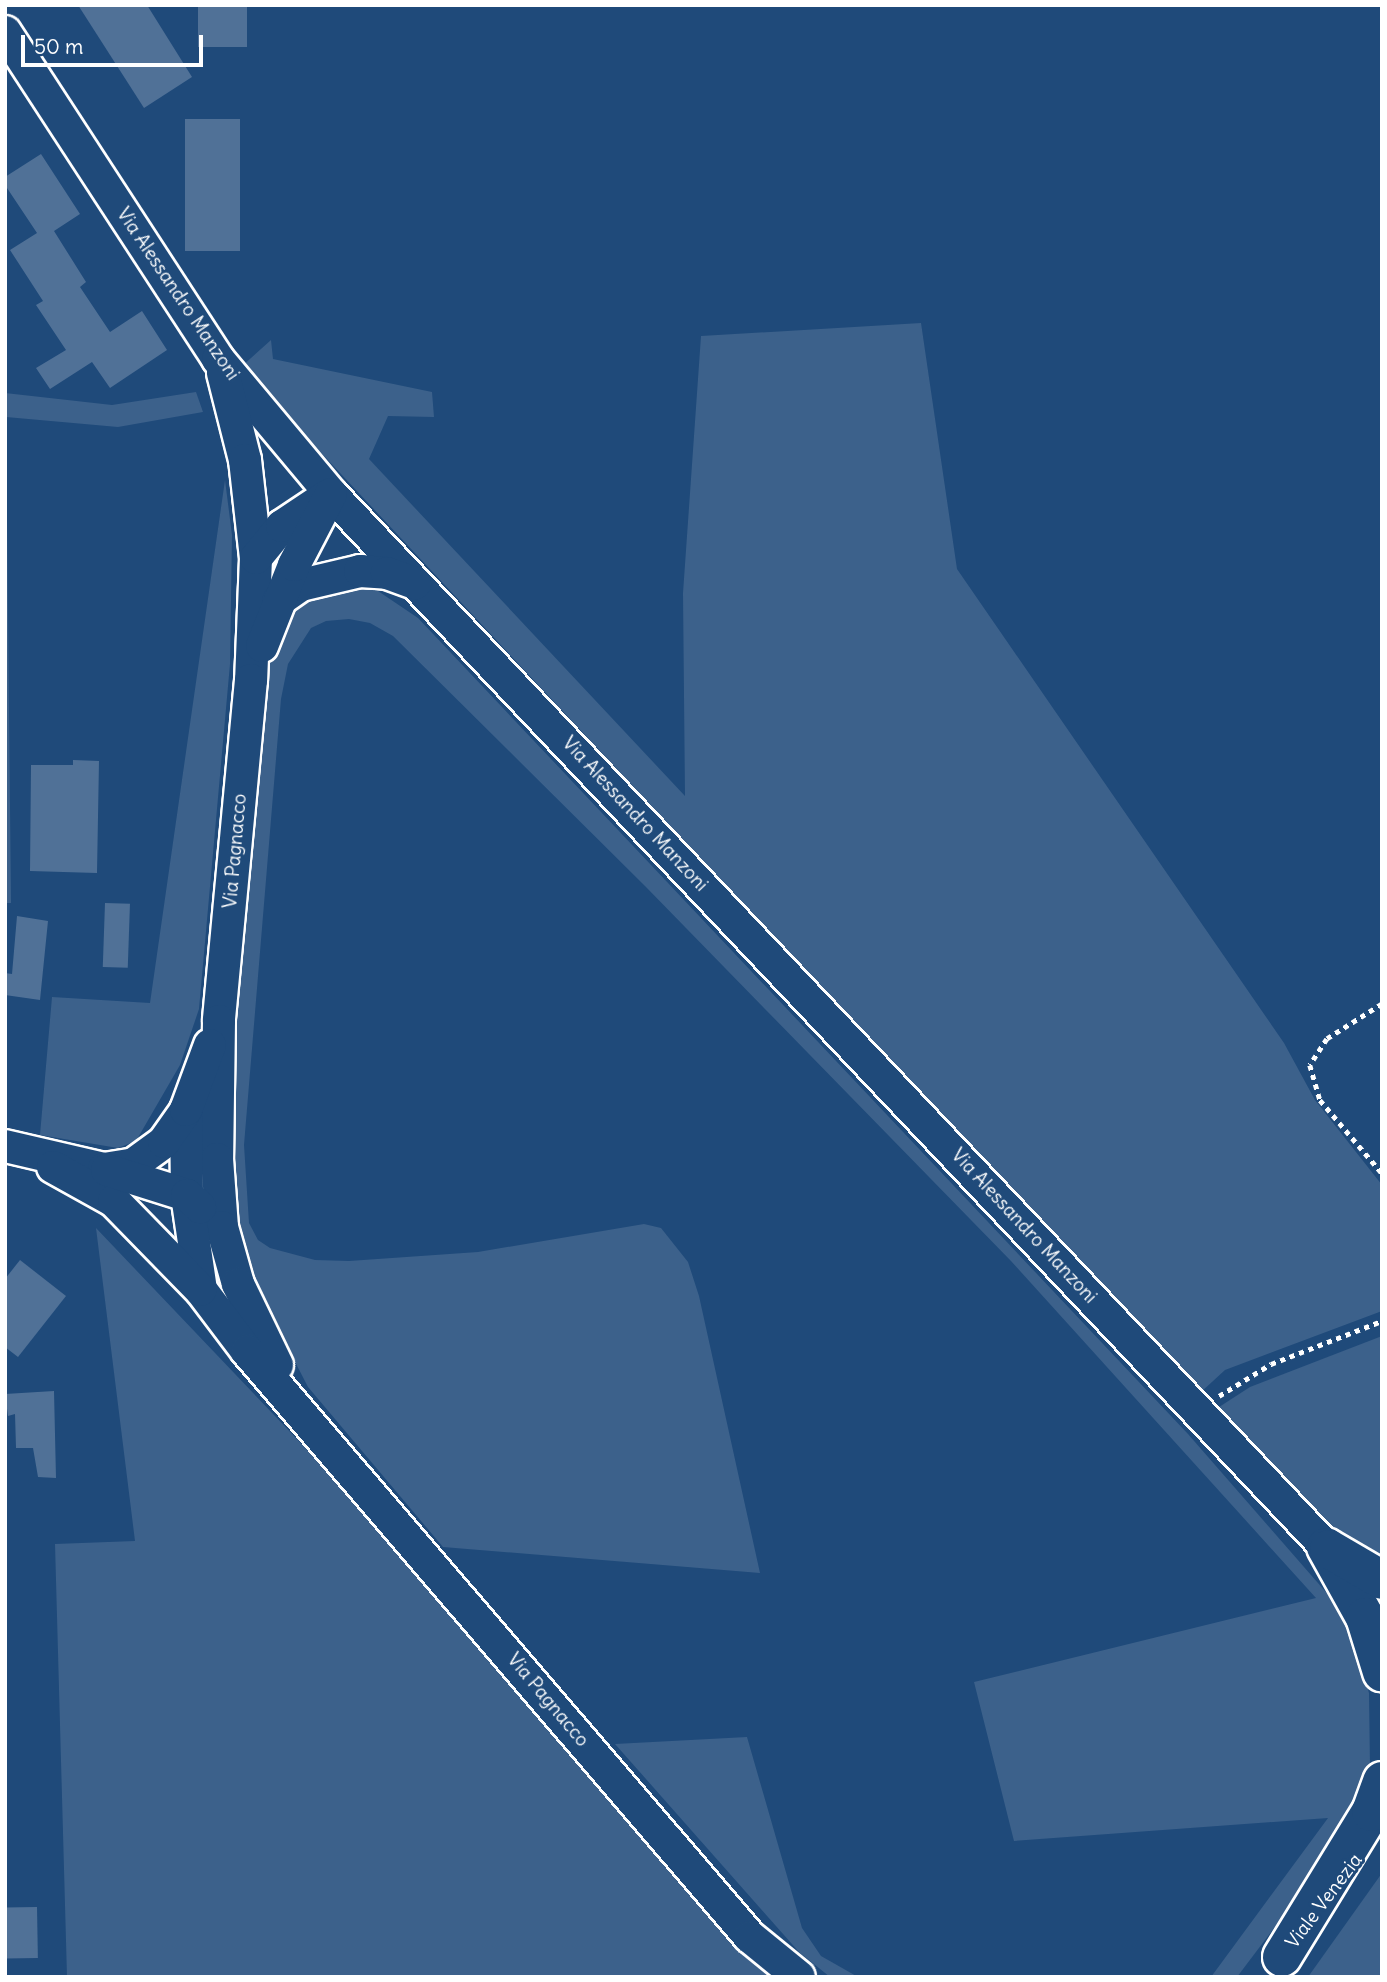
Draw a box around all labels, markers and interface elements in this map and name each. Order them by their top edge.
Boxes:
scale bar [24,21,206,65]
text: 50 m [34,33,83,60]
street label: Via Alessandro Manzoni [112,203,244,385]
street label: Via Alessandro Manzoni [557,732,713,896]
street label: Via Pagnacco [219,793,251,909]
street label: Via Alessandro Manzoni [946,1144,1102,1308]
street label: Via Pagnacco [502,1649,594,1751]
street label: Viale Venezia [1281,1849,1367,1953]

